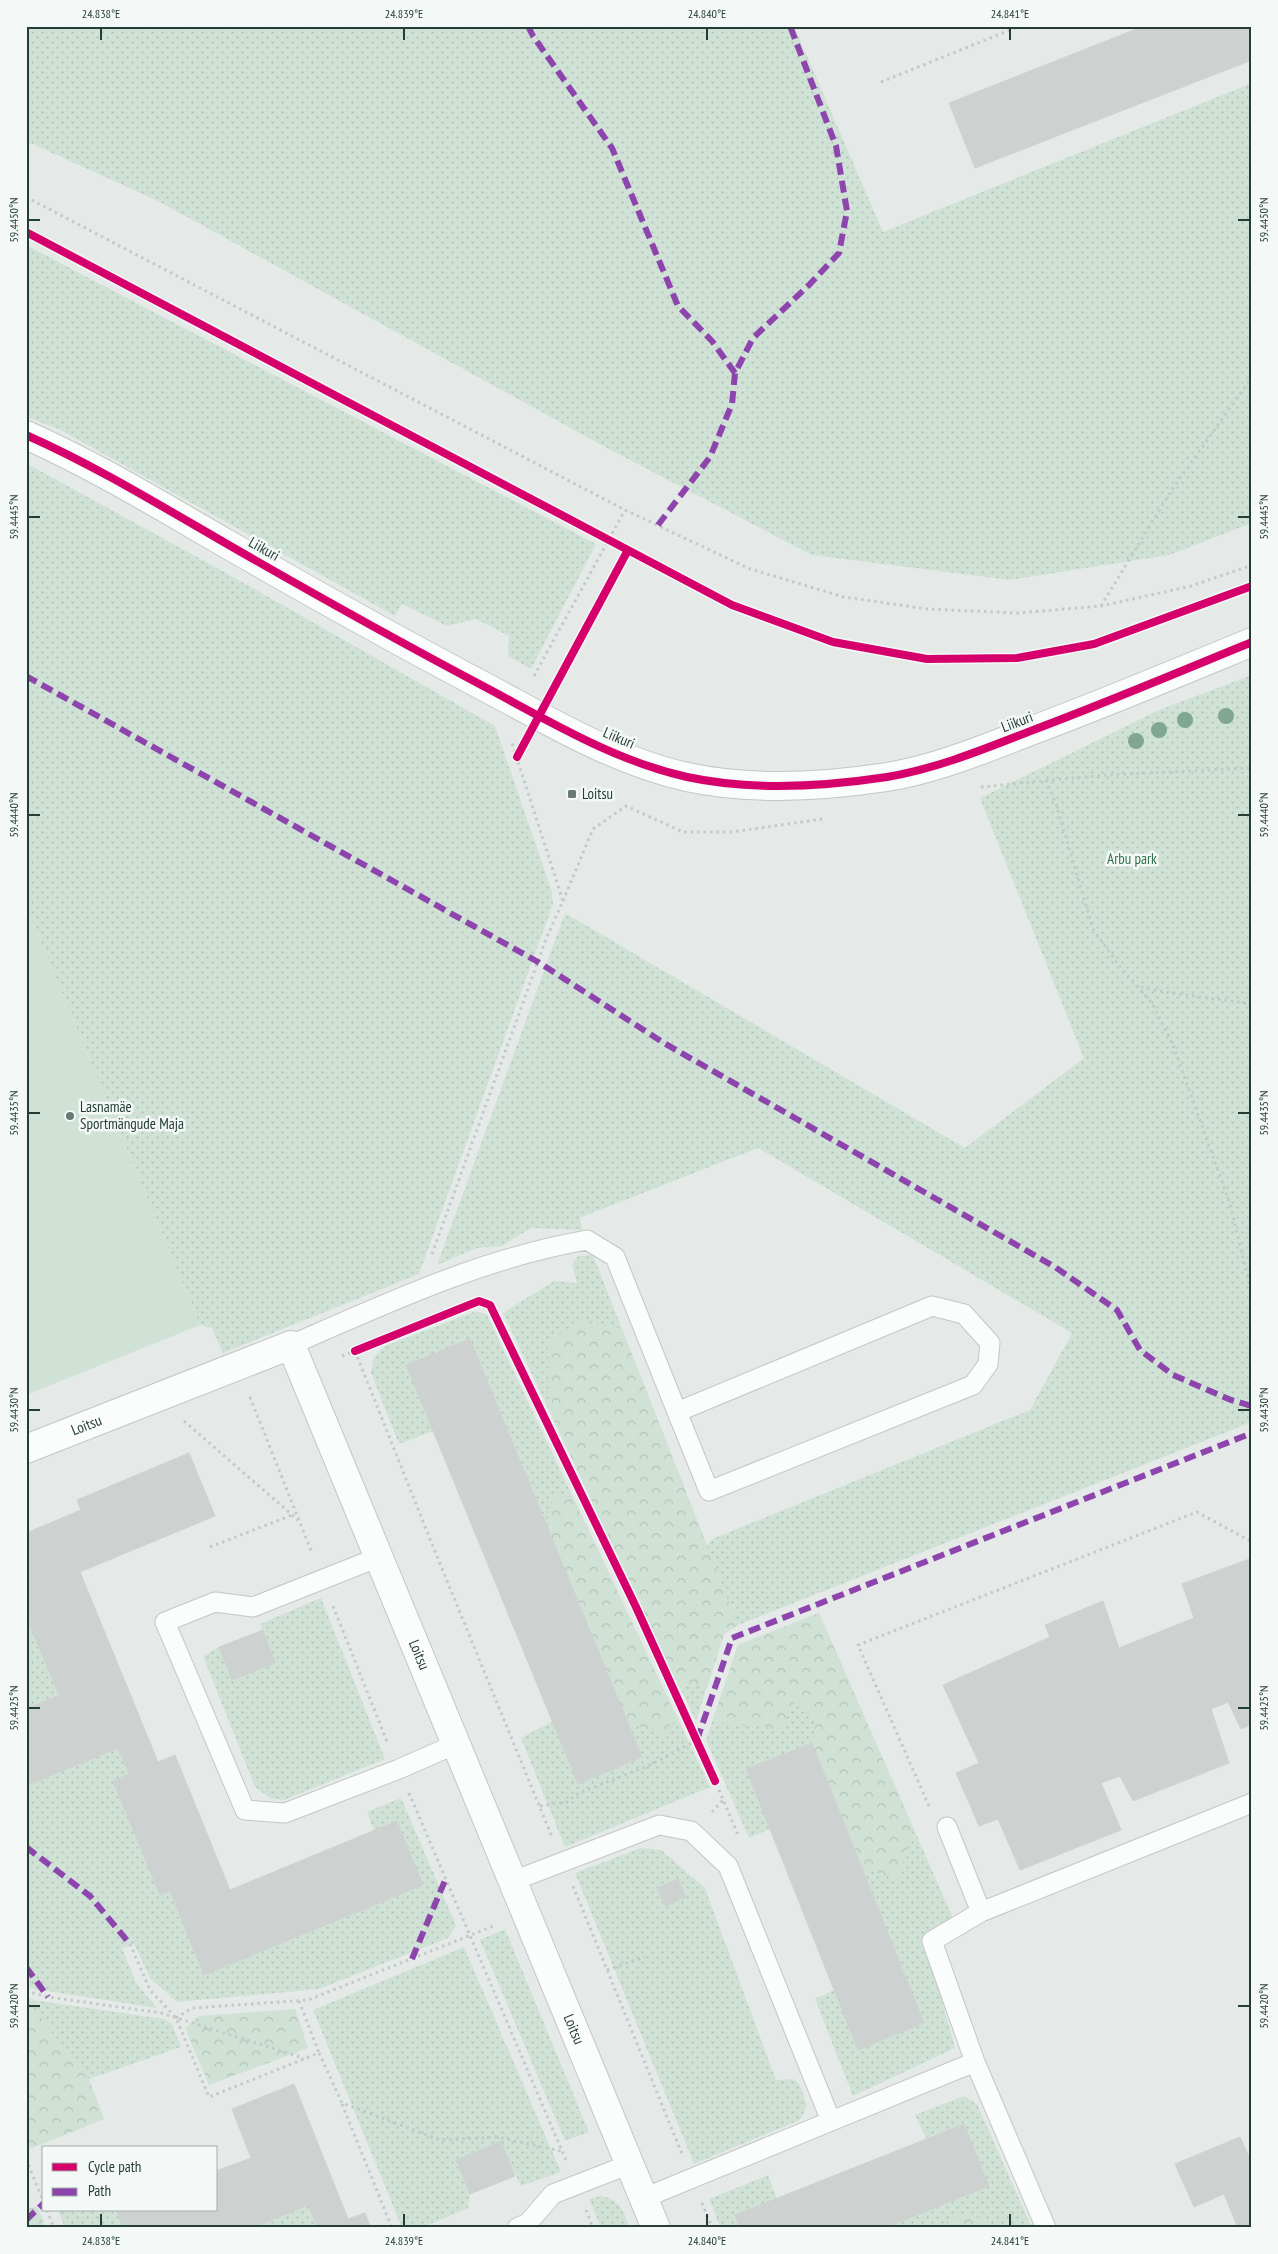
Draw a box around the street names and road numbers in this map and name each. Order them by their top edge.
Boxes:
street label: Liikuri [245,532,283,565]
street label: Liikuri [998,707,1035,736]
street label: Liikuri [601,722,638,753]
street label: Loitsu [68,1410,104,1439]
street label: Loitsu [405,1637,434,1673]
street label: Loitsu [560,2011,589,2047]

